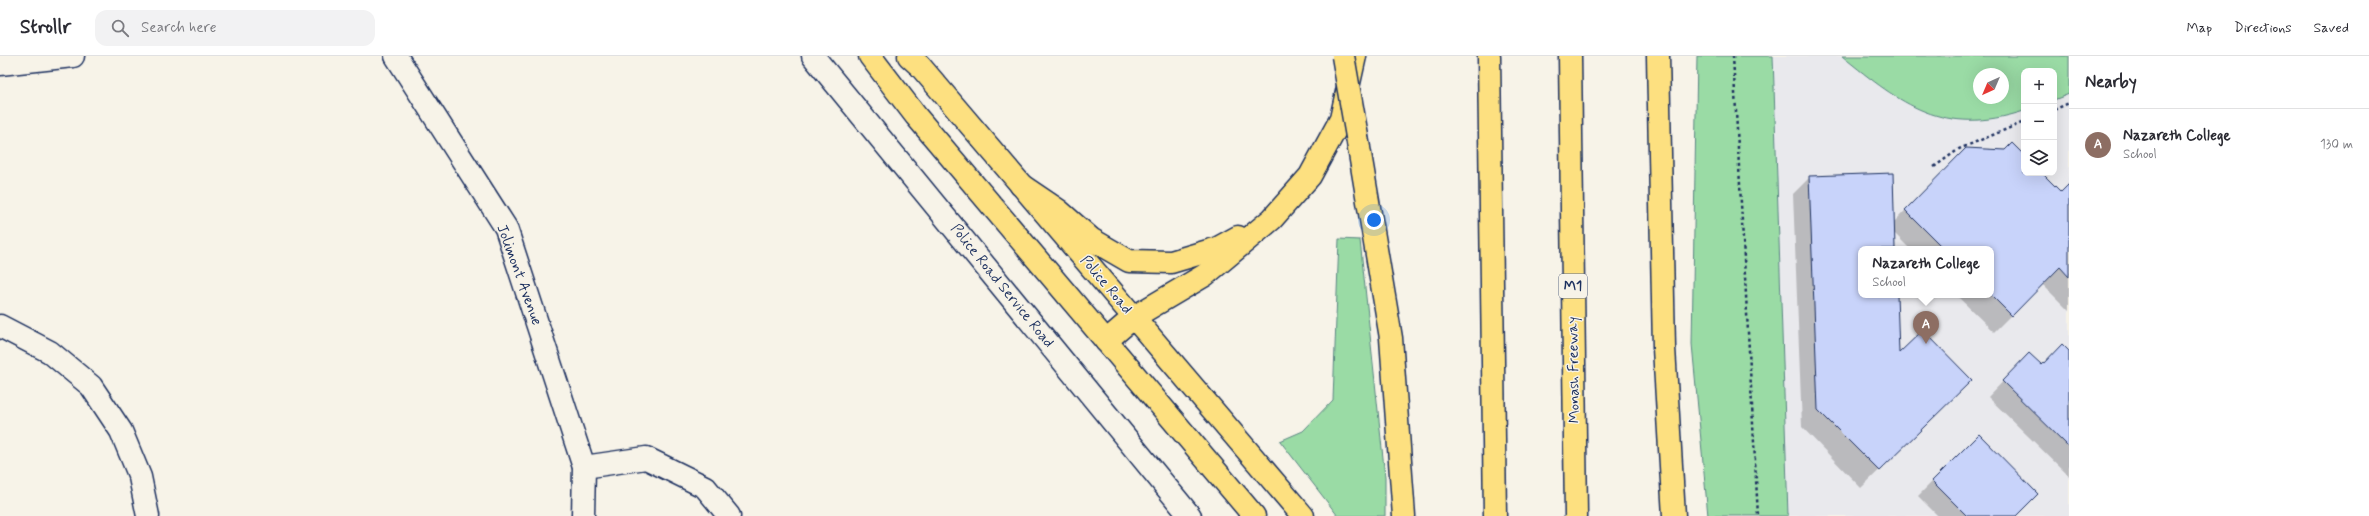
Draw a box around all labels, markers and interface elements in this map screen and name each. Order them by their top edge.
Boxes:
search box [95,10,375,46]
text: Strollr [20,15,71,40]
icon: search [109,17,131,39]
text: Search here [141,18,217,38]
text: Map [2186,19,2212,37]
text: Directions [2234,19,2292,37]
text: Saved [2314,19,2349,37]
north arrow [1973,68,2009,104]
map controls [2021,68,2057,176]
button: + [2021,68,2057,104]
text: Nearby [2085,71,2137,93]
button: − [2021,104,2057,140]
text: Nazareth College [2123,126,2230,146]
text: A [2094,136,2102,153]
text: 130 m [2320,136,2353,153]
button: layers [2021,140,2057,176]
text: School [2123,146,2157,163]
your location [1364,210,1384,230]
street label: Police Road Service Road [946,220,1058,352]
street label: Jolimont Avenue [491,222,547,328]
popup [1858,246,1994,298]
street label: Police Road [1075,251,1137,319]
text: Nazareth College [1872,254,1980,274]
road number: M1 [1559,274,1587,298]
text: School [1872,274,1906,291]
pin: A [1913,311,1939,344]
street label: Monash Freeway [1563,316,1585,424]

